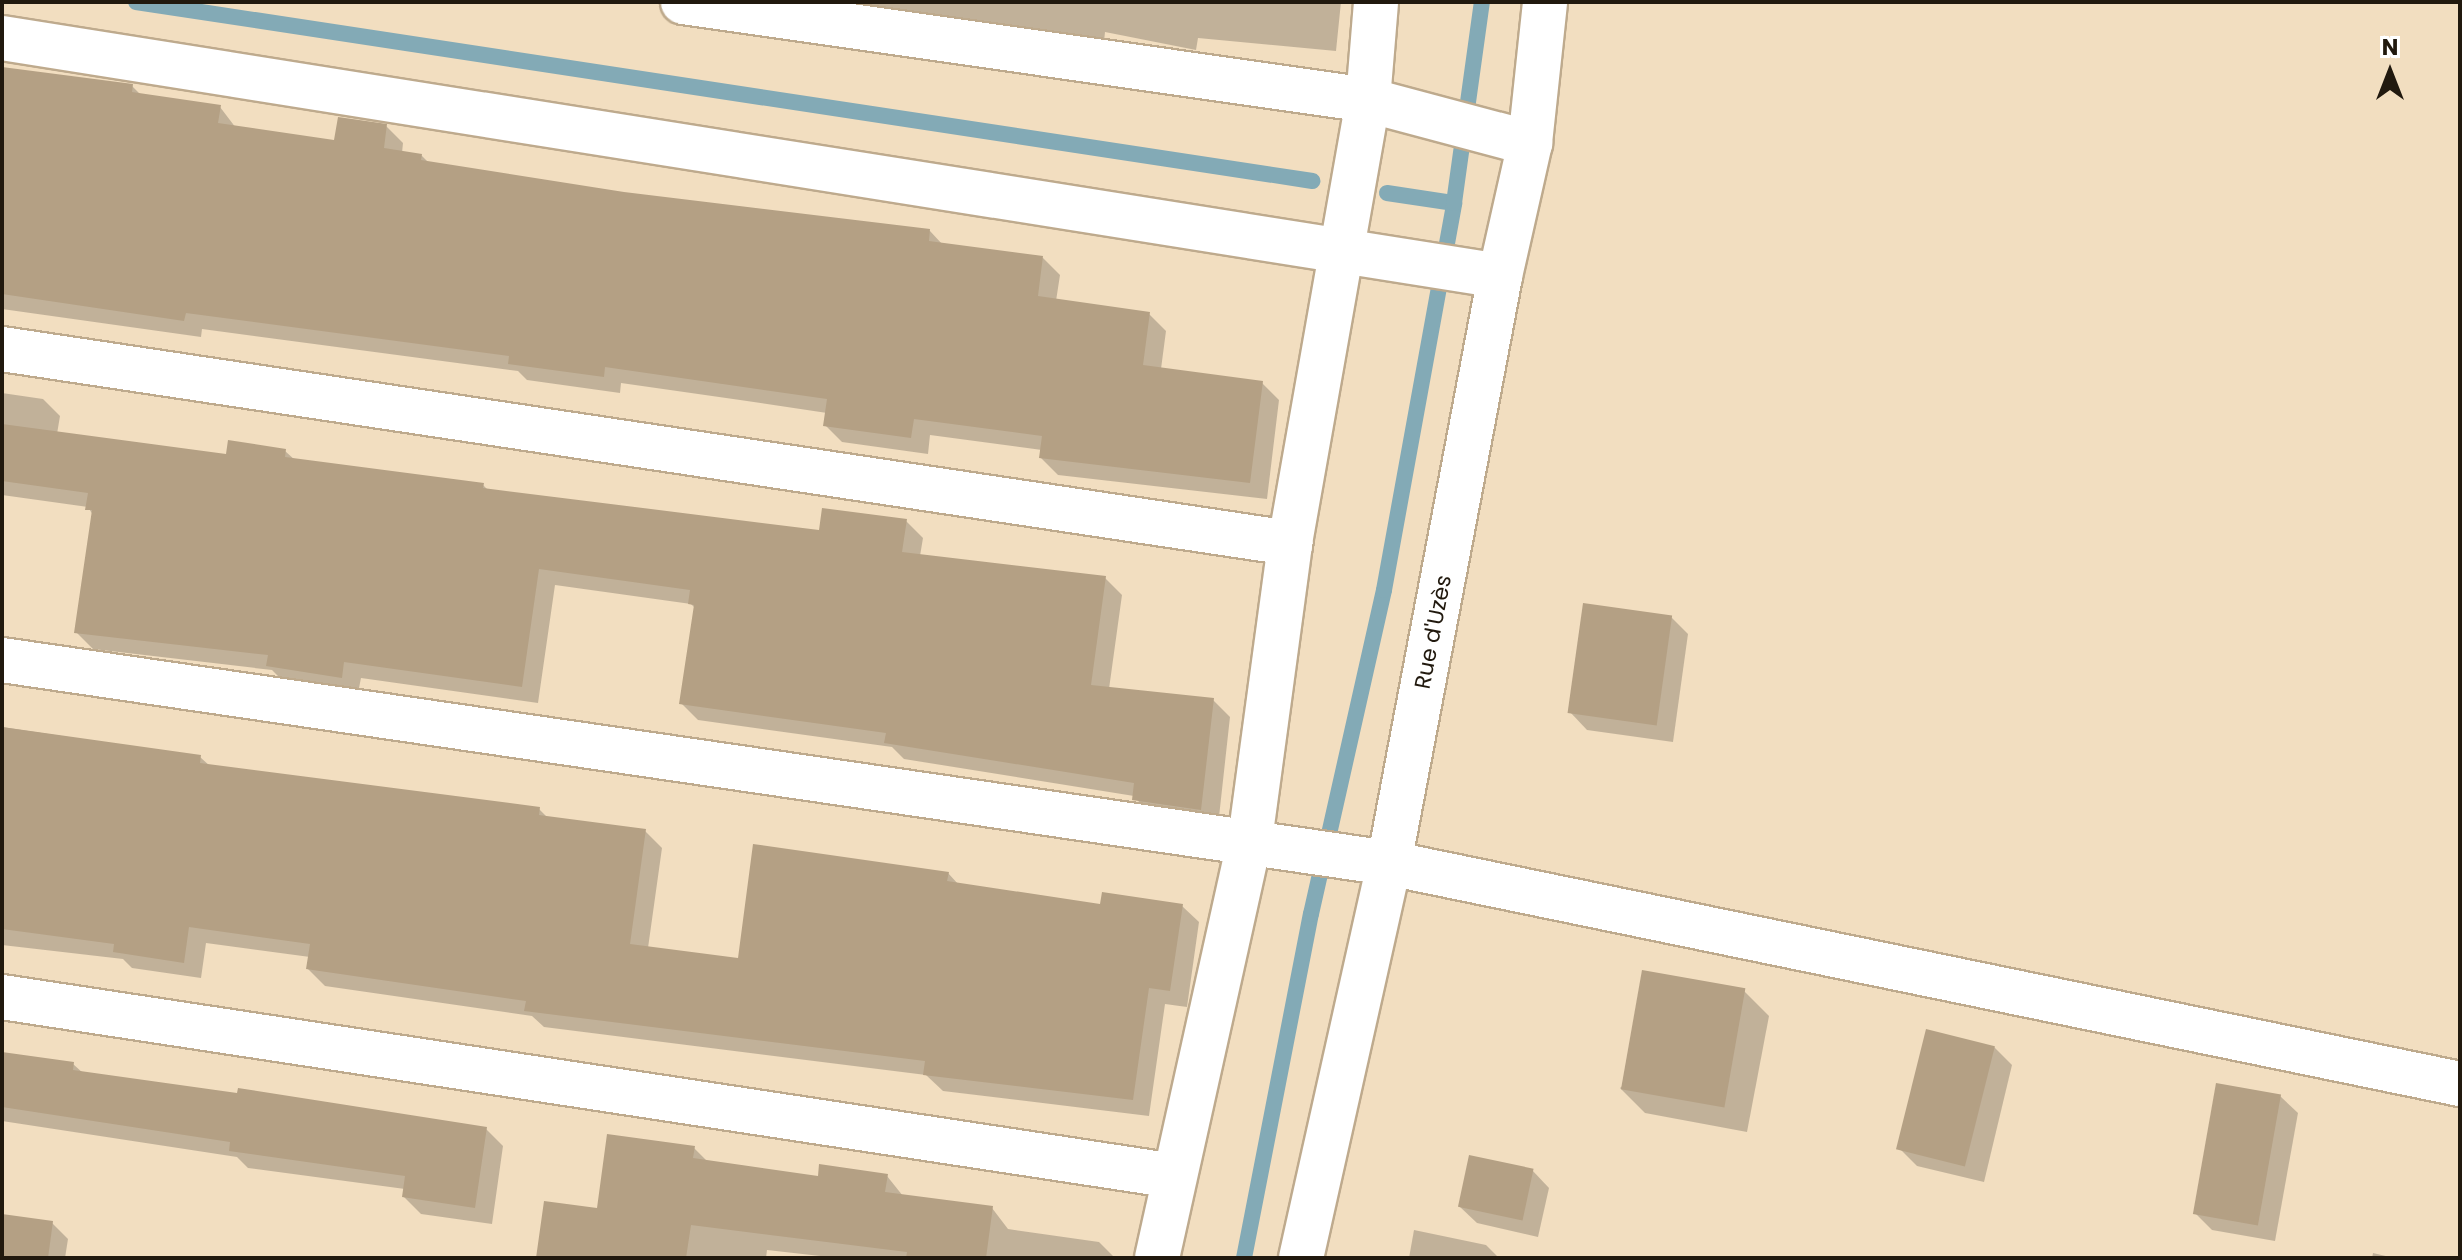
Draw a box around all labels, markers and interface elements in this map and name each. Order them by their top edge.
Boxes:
north arrow [2350,32,2430,112]
text: N [2382,32,2398,63]
street label: Rue d'Uzès [1409,573,1457,691]

